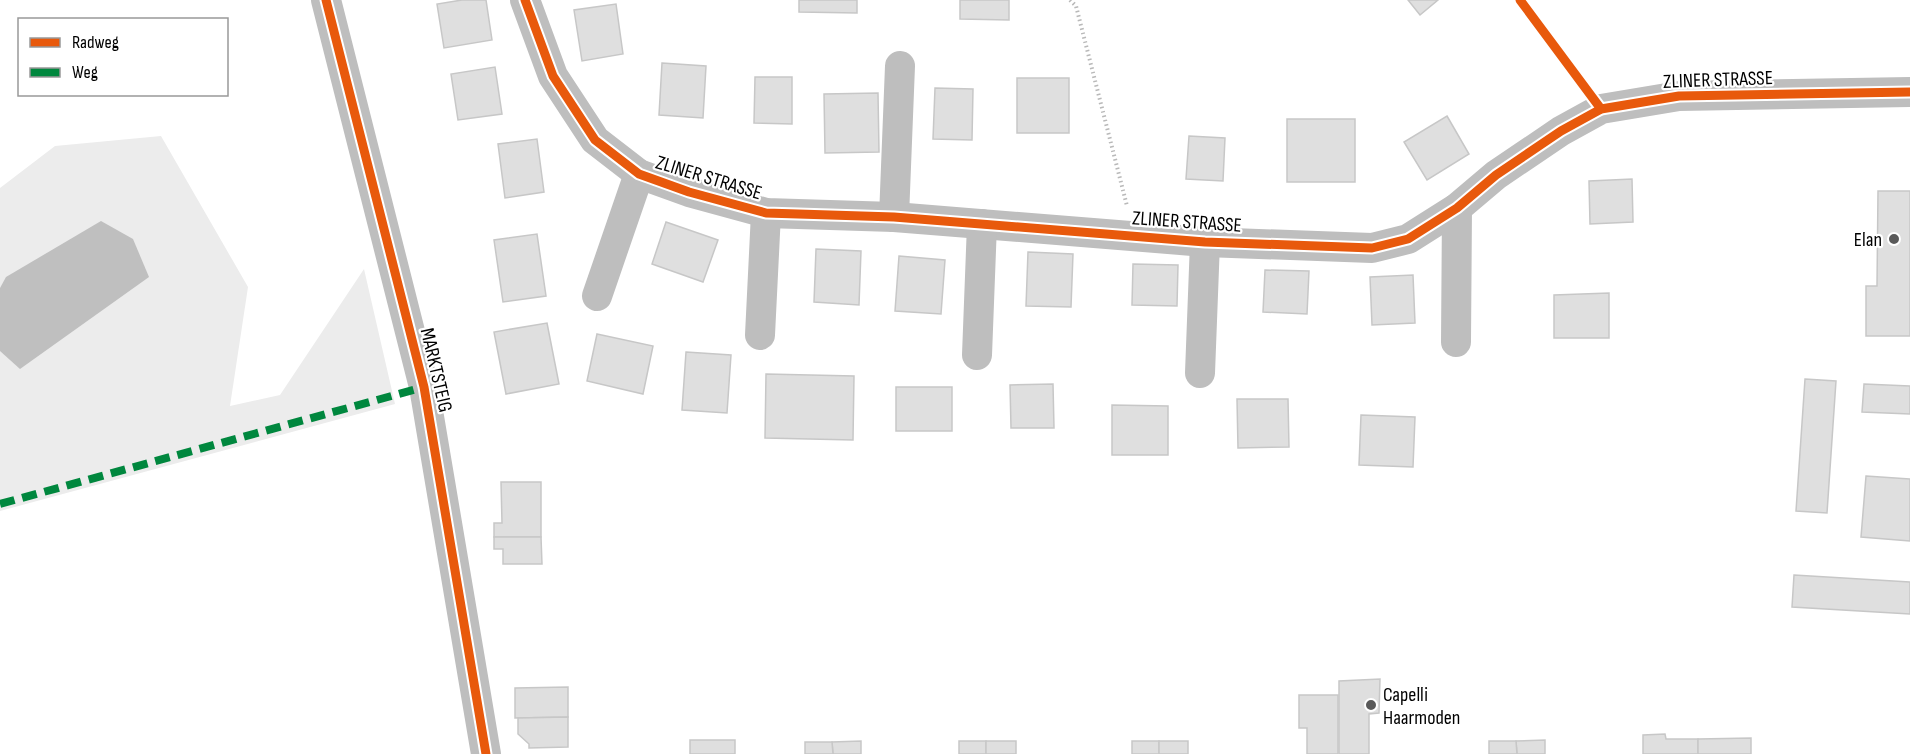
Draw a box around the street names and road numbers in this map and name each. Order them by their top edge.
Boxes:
street label: ZLINER STRASSE [1663,66,1773,94]
street label: ZLINER STRASSE [653,150,765,205]
street label: ZLINER STRASSE [1131,206,1243,238]
street label: MARKTSTEIG [415,326,457,415]

